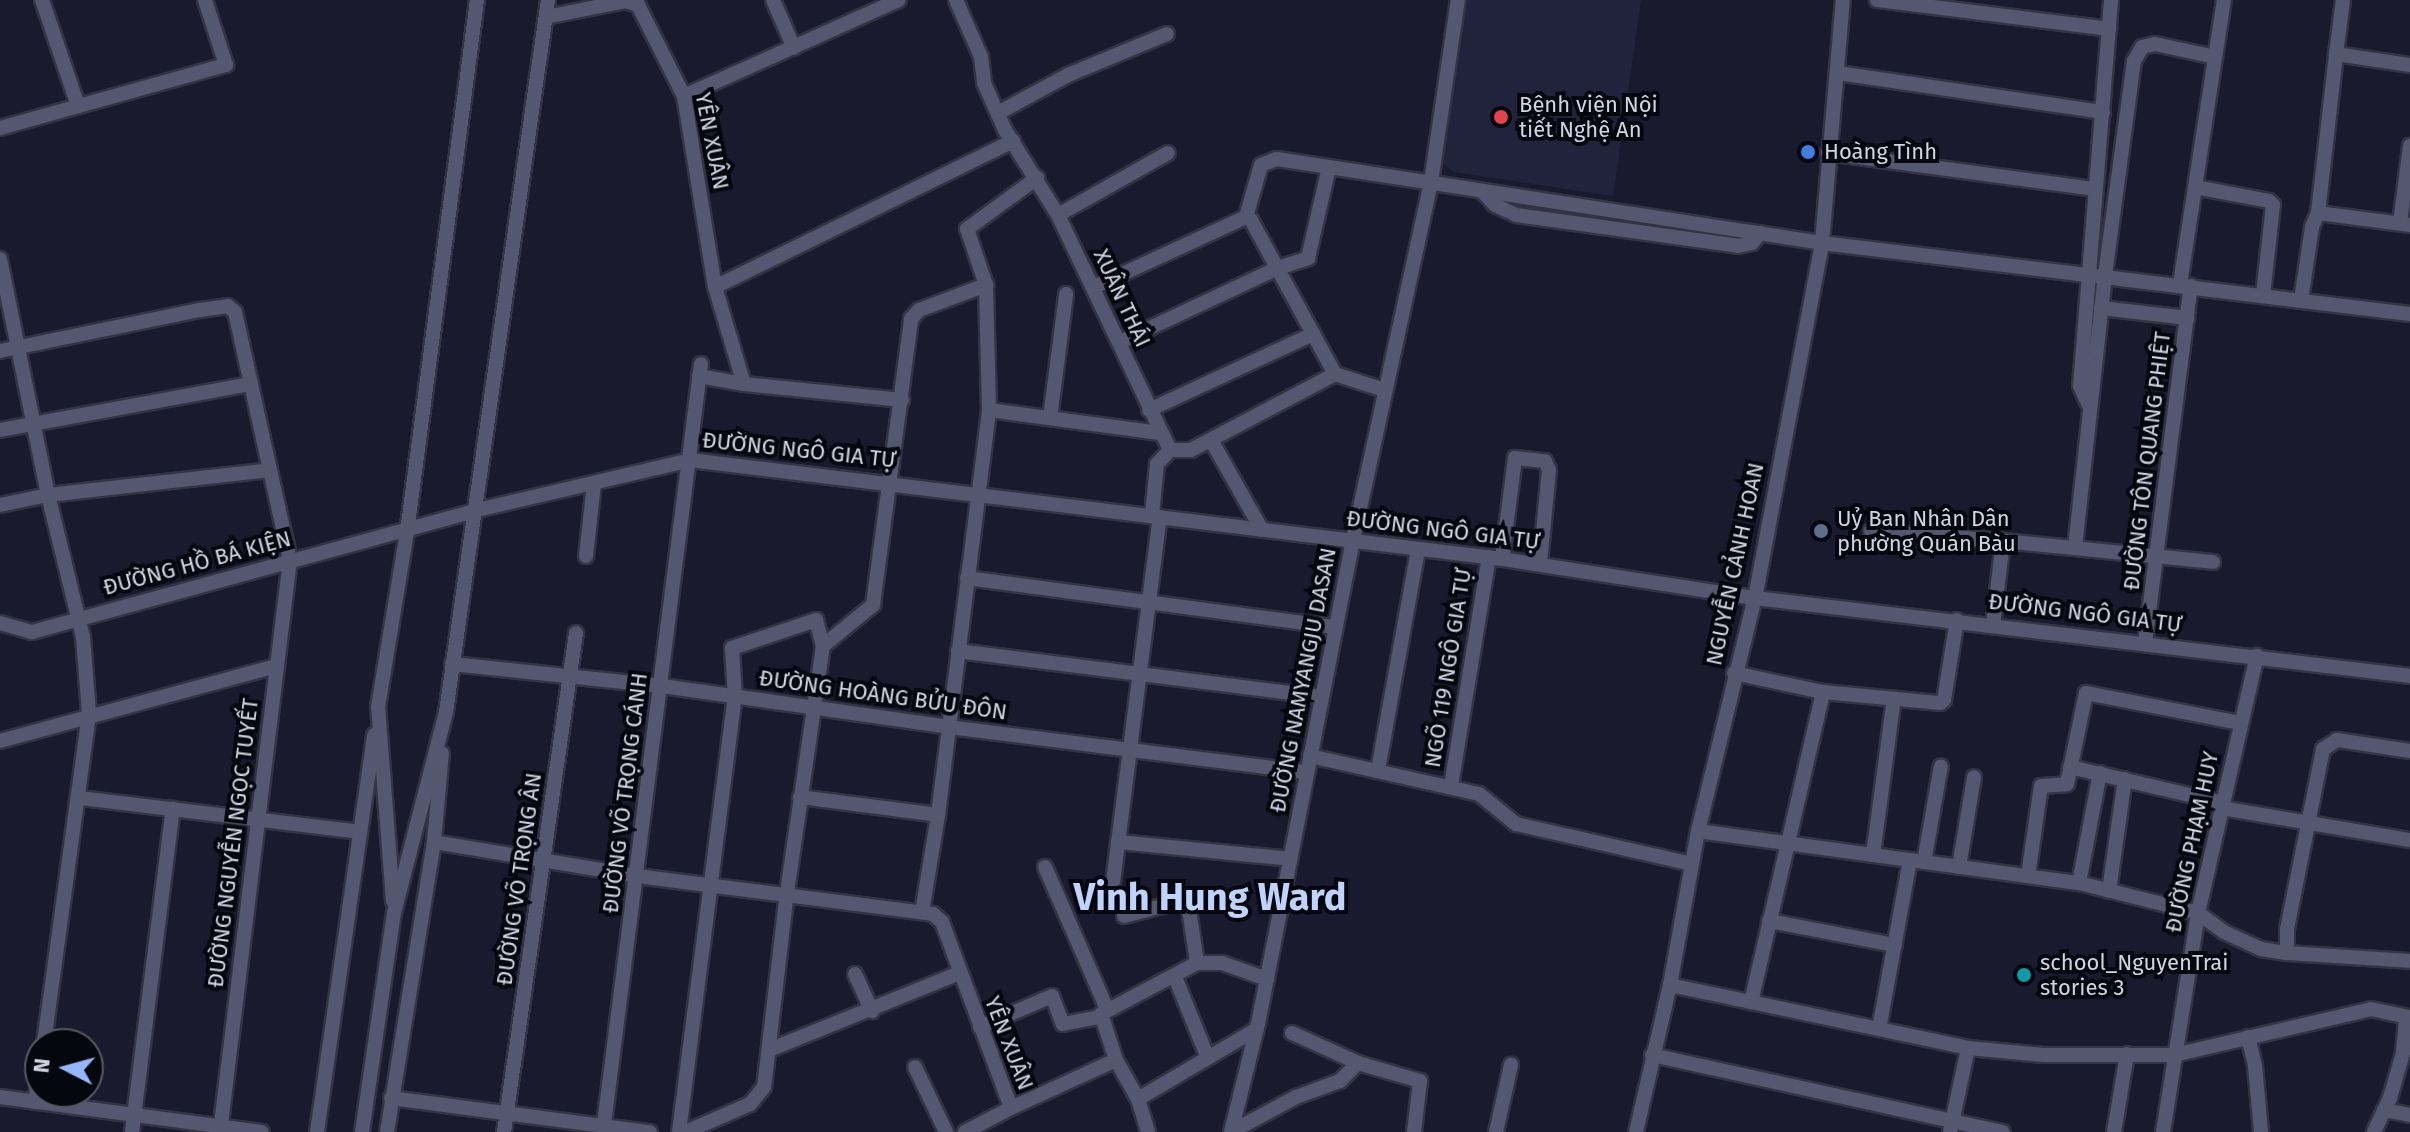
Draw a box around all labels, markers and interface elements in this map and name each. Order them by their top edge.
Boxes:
street label: YÊN XUÂN [690,90,734,192]
place label: Bệnh viện Nội tiết Nghệ An [1519,91,1658,142]
marker: Bệnh viện Nội tiết Nghệ An [1490,106,1512,128]
place label: Hoàng Tình [1824,139,1937,165]
marker: Hoàng Tình [1799,143,1817,161]
street label: XUÂN THÁI [1088,245,1156,351]
street label: ĐƯỜNG TÔN QUANG PHIỆT [2118,330,2176,592]
street label: ĐƯỜNG NGÔ GIA TỰ [701,427,897,473]
street label: NGUYỄN CẢNH HOAN [1701,460,1769,668]
street label: ĐƯỜNG NGÔ GIA TỰ [1345,505,1541,555]
place label: Uỷ Ban Nhân Dân phường Quán Bàu [1837,505,2016,556]
marker: Uỷ Ban Nhân Dân phường Quán Bàu [1812,522,1830,540]
street label: ĐƯỜNG HỒ BÁ KIỆN [100,525,294,601]
street label: ĐƯỜNG NAMYANGJU DASAN [1264,545,1342,815]
street label: NGÕ 119 NGÔ GIA TỰ [1419,567,1477,769]
street label: ĐƯỜNG NGÔ GIA TỰ [1987,588,2183,638]
street label: ĐƯỜNG HOÀNG BỬU ĐÔN [757,665,1009,725]
street label: ĐƯỜNG VÕ TRỌNG CÁNH [597,671,653,915]
street label: ĐƯỜNG NGUYỄN NGỌC TUYẾT [202,697,264,989]
street label: ĐƯỜNG PHẠM HUY [2160,749,2224,935]
street label: ĐƯỜNG VÕ TRỌNG ÂN [491,771,547,987]
district label: Vinh Hung Ward [1074,875,1346,921]
place label: school_NguyenTrai stories 3 [2040,949,2229,1000]
marker: school_NguyenTrai stories 3 [2015,966,2033,984]
street label: YÊN XUÂN [979,992,1039,1094]
north arrow [24,1028,104,1108]
text: N [27,1057,56,1074]

